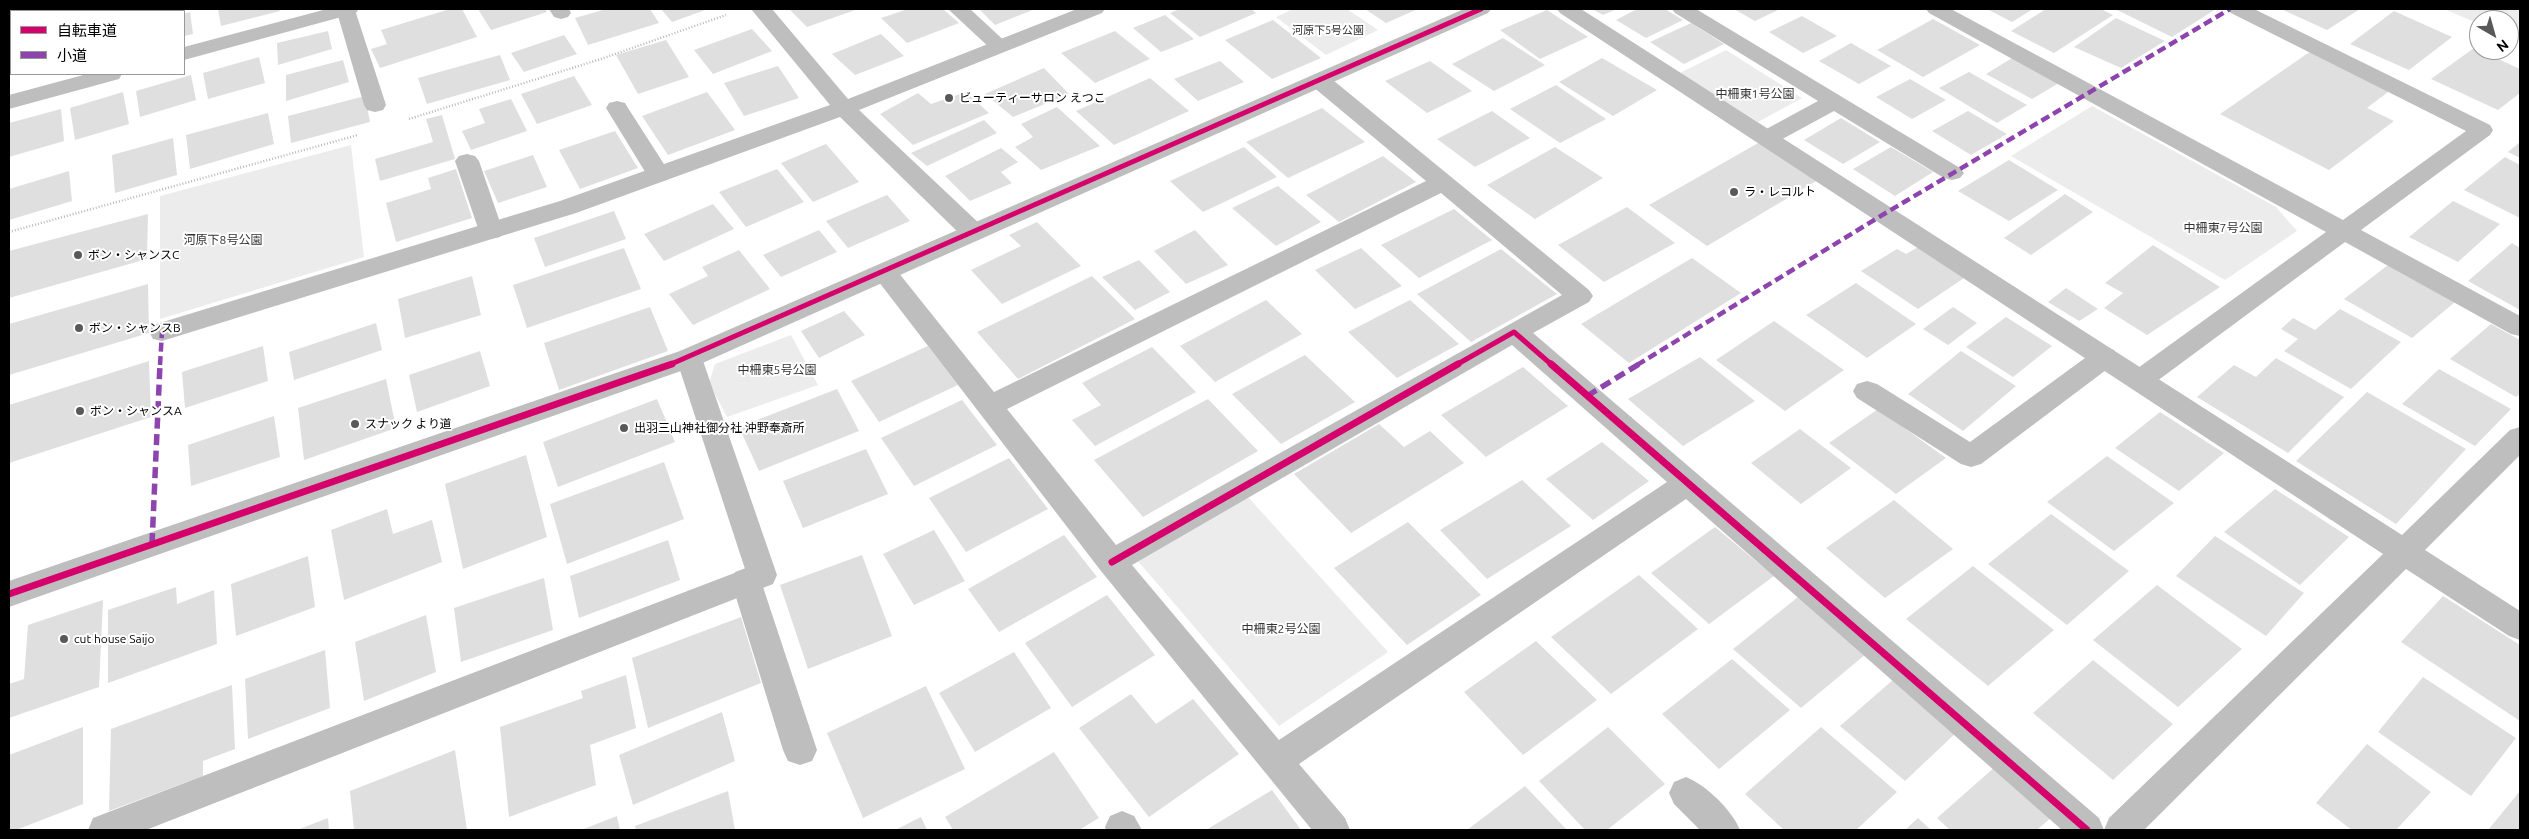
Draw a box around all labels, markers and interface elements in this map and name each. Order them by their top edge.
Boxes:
legend [10,10,185,75]
north arrow [2469,10,2519,60]
text: 自転車道 [57,22,117,39]
park label: 河原下5号公園 [1292,23,1364,37]
text: N [2494,37,2512,56]
text: 小道 [57,47,87,64]
park label: 中柵東1号公園 [1716,87,1794,101]
place label: ビューティーサロン えつこ [959,91,1106,105]
marker: ビューティーサロン えつこ [943,92,955,104]
place label: ラ・レコルト [1744,185,1816,199]
marker: ラ・レコルト [1728,186,1740,198]
park label: 中柵東7号公園 [2184,221,2262,235]
park label: 河原下8号公園 [184,233,262,247]
place label: ボン・シャンスC [88,248,179,262]
marker: ボン・シャンスC [72,249,84,261]
place label: ボン・シャンスB [89,321,181,335]
marker: ボン・シャンスB [73,322,85,334]
park label: 中柵東5号公園 [738,363,816,377]
place label: ボン・シャンスA [90,404,182,418]
marker: ボン・シャンスA [74,405,86,417]
place label: スナック より道 [365,417,452,431]
marker: スナック より道 [349,418,361,430]
place label: 出羽三山神社御分社 沖野奉斎所 [634,421,805,435]
marker: 出羽三山神社御分社 沖野奉斎所 [618,422,630,434]
park label: 中柵東2号公園 [1242,622,1320,636]
place label: cut house Saijo [74,632,155,646]
marker: cut house Saijo [58,633,70,645]

